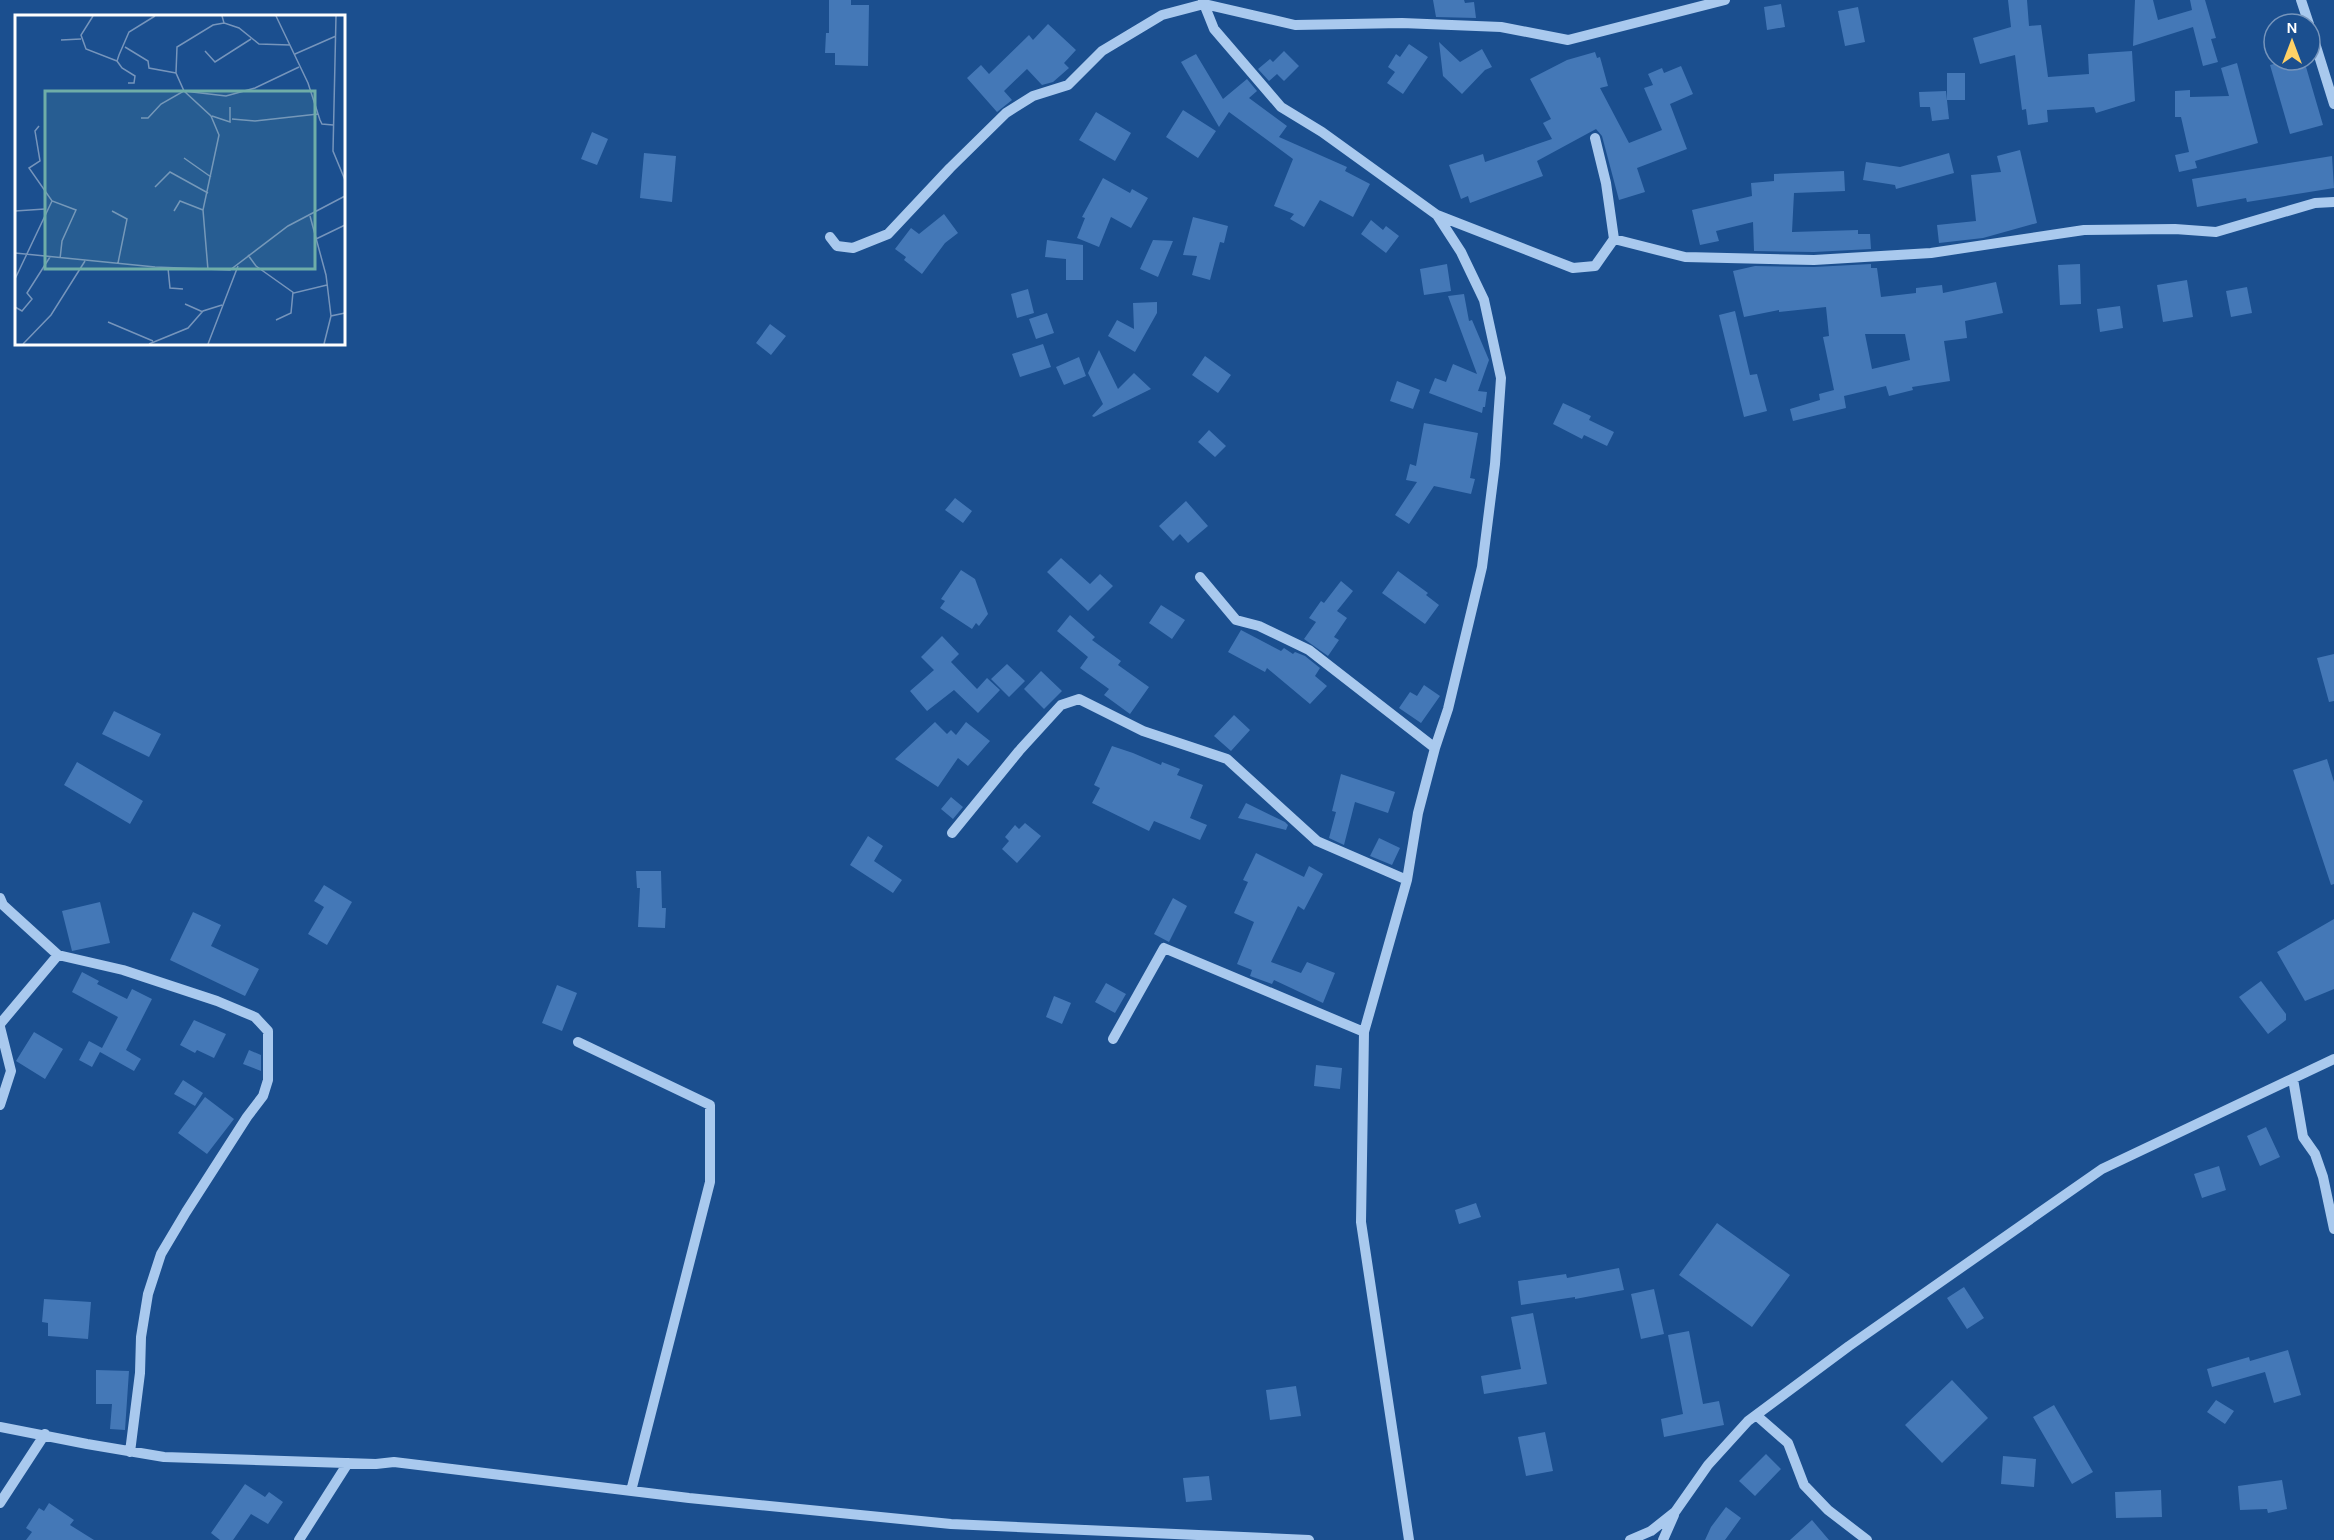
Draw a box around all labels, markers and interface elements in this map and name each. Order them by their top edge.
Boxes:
north arrow [2262,12,2322,72]
inset map [15,15,345,345]
text: N [2286,18,2298,37]

